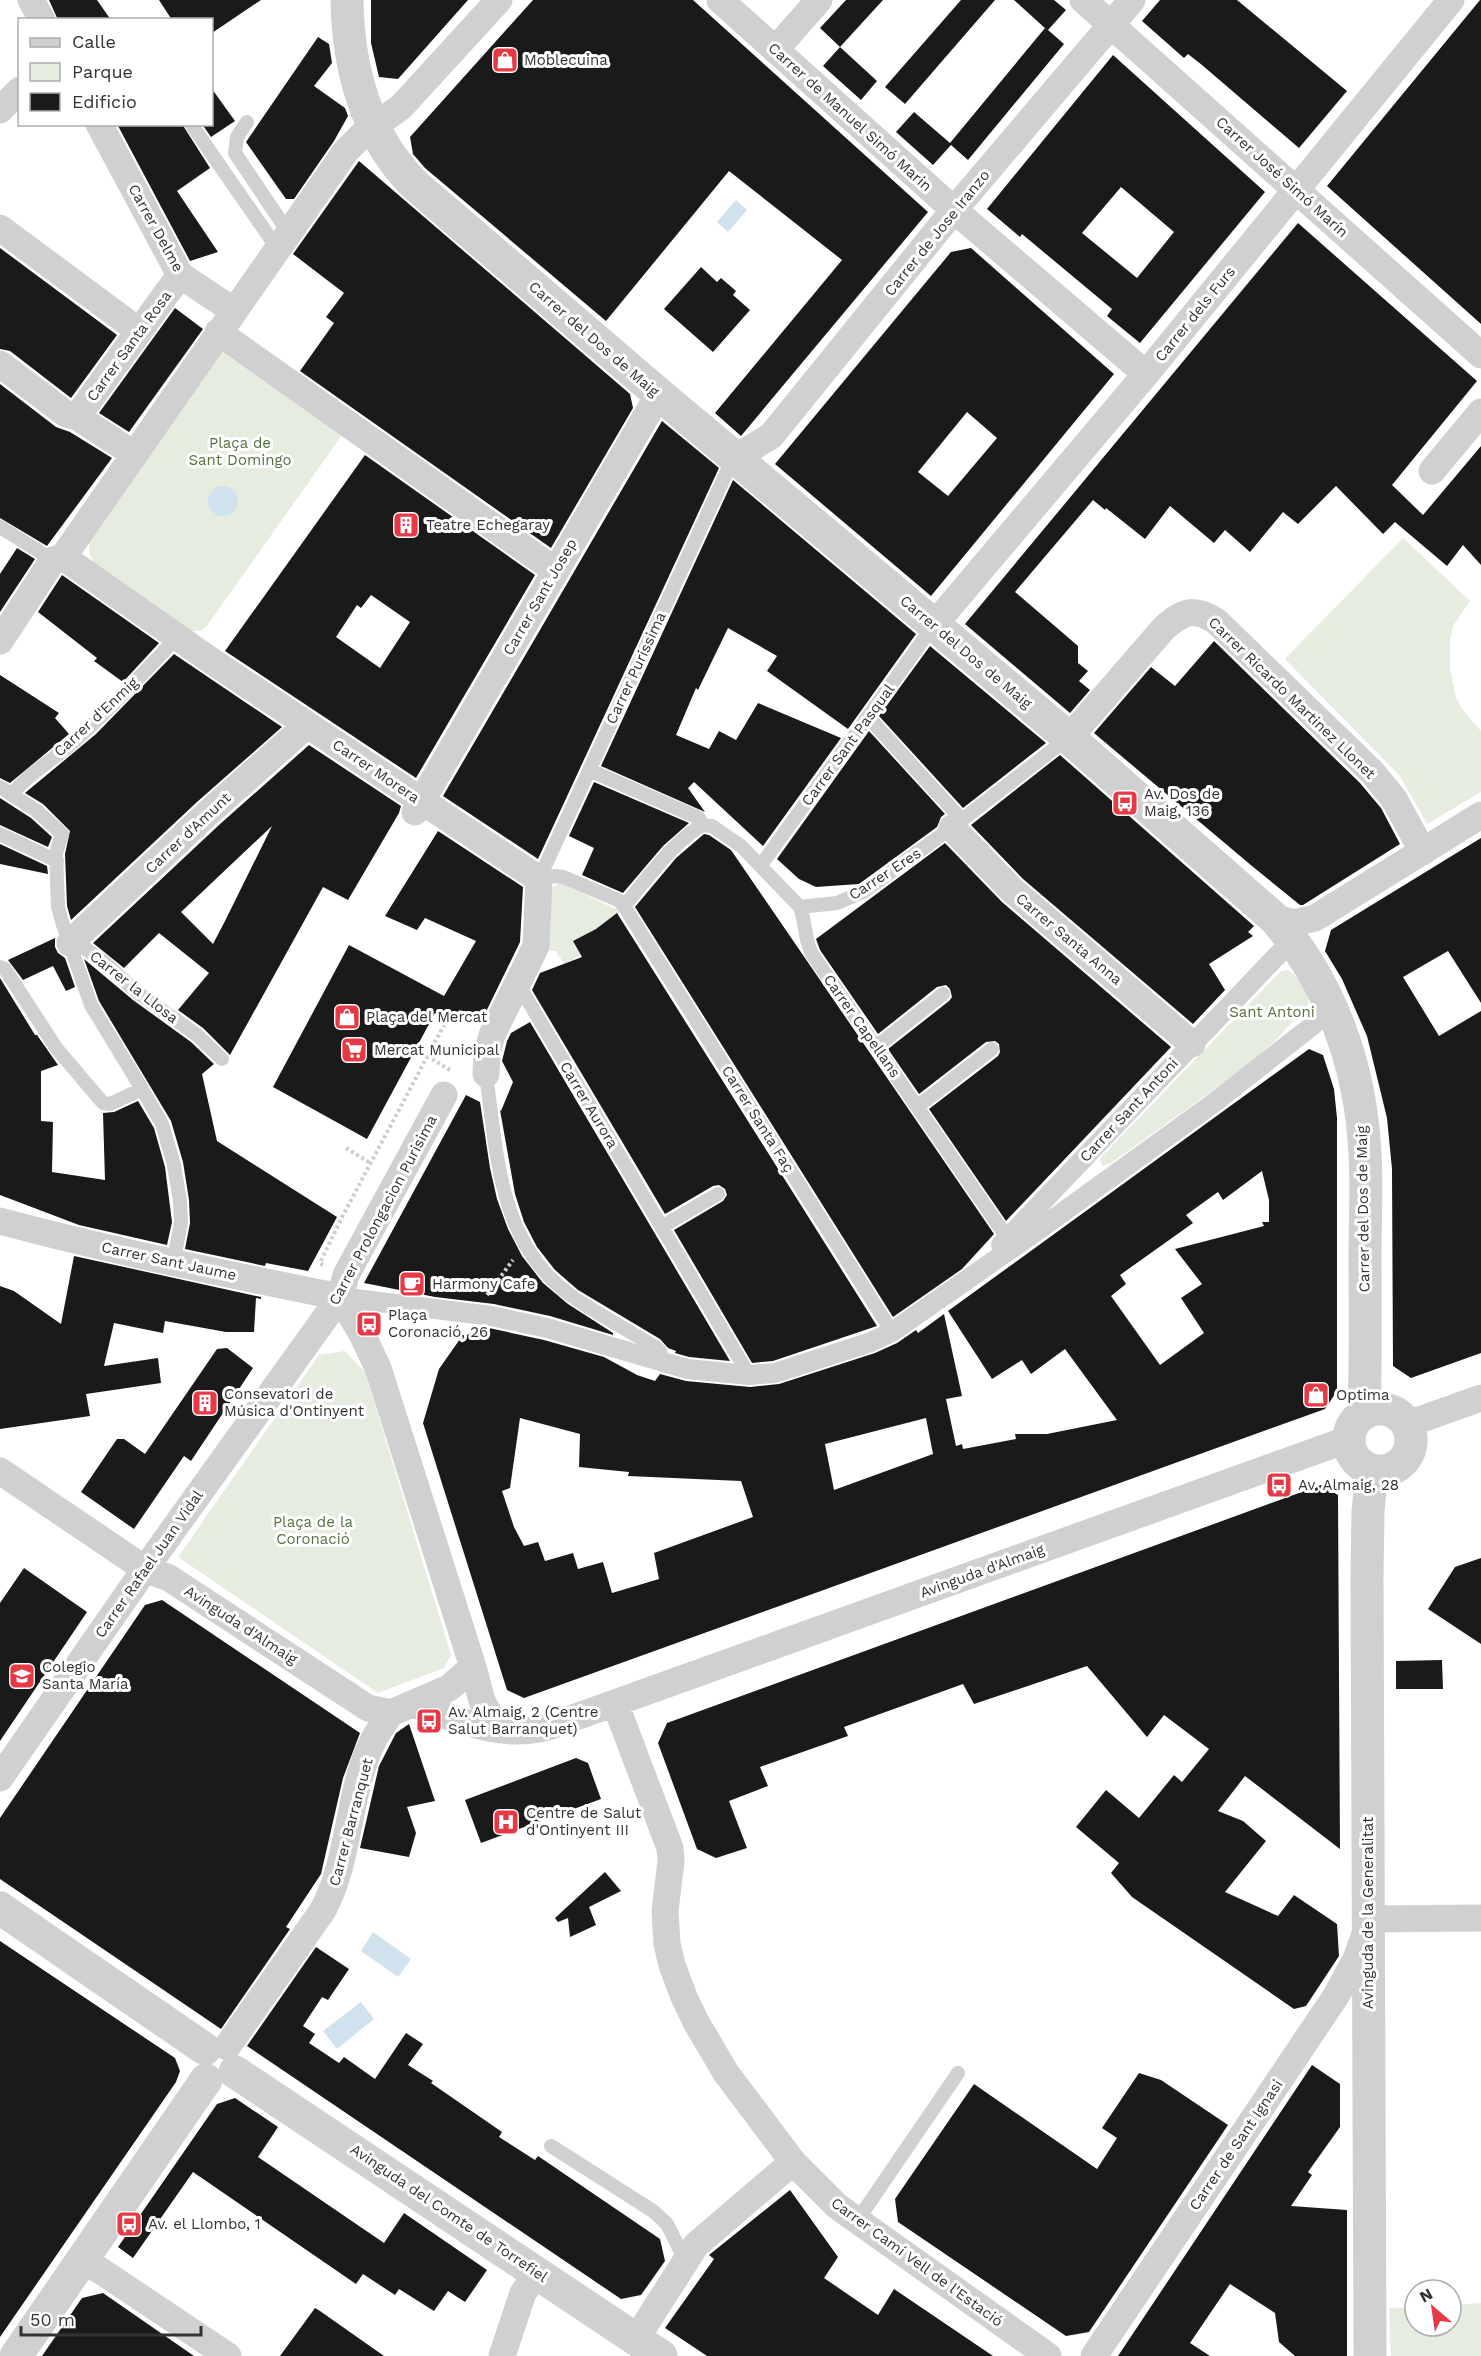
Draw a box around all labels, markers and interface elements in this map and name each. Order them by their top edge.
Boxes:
legend [18,18,213,126]
text: Calle [72,31,116,52]
street label: Carrer de Manuel Simó Marin [765,39,935,195]
shop icon: Moblecuina [490,45,520,75]
place label: Moblecuina [524,51,608,69]
text: Parque [72,61,133,82]
text: Edificio [72,91,137,112]
street label: Carrer José Simó Marín [1212,113,1352,241]
street label: Carrer de Jose Iranzo [881,166,993,300]
street label: Carrer Delme [125,181,187,275]
street label: Carrer dels Furs [1151,263,1239,365]
street label: Carrer del Dos de Maig [525,278,663,401]
street label: Carrer Santa Rosa [83,287,175,405]
park label: Plaça de Sant Domingo [189,434,291,469]
building icon: Teatre Echegaray [391,510,421,540]
place label: Teatre Echegaray [426,516,550,534]
street label: Carrer Sant Josep [499,535,581,659]
street label: Carrer del Dos de Maig [896,592,1036,712]
street label: Carrer Purissima [602,609,670,727]
street label: Carrer Ricardo Martinez Llonet [1205,613,1380,783]
street label: Carrer d'Enmig [50,673,142,761]
street label: Carrer Sant Pasqual [798,680,898,809]
street label: Carrer Morera [329,735,423,807]
place label: Av. Dos de Maig, 136 [1144,785,1220,820]
street label: Carrer d'Amunt [141,788,235,877]
bus stop icon: Av. Dos de Maig, 136 [1110,788,1140,818]
street label: Carrer Eres [846,844,925,904]
street label: Carrer Santa Anna [1012,889,1126,989]
street label: Carrer la Llosa [86,947,182,1027]
street label: Carrer Capellans [820,971,904,1081]
shop icon: Plaça del Mercat [332,1002,362,1032]
park label: Sant Antoni [1229,1003,1315,1021]
place label: Plaça del Mercat [366,1008,488,1026]
supermarket icon: Mercat Municipal [339,1035,369,1065]
place label: Mercat Municipal [374,1041,500,1059]
street label: Carrer Sant Antoni [1076,1054,1182,1166]
street label: Carrer Aurora [556,1058,622,1152]
street label: Carrer Santa Faç [718,1062,798,1176]
street label: Carrer Prolongacion Purisima [325,1111,441,1308]
street label: Carrer del Dos de Maig [1353,1125,1373,1293]
street label: Carrer Sant Jaume [100,1238,238,1284]
cafe icon: Harmony Cafe [397,1269,427,1299]
place label: Harmony Cafe [432,1275,535,1293]
place label: Plaça Coronació, 26 [388,1306,488,1341]
bus stop icon: Plaça Coronació, 26 [354,1309,384,1339]
shop icon: Optima [1301,1380,1331,1410]
place label: Consevatori de Música d'Ontinyent [224,1385,365,1420]
place label: Optima [1336,1386,1390,1404]
building icon: Consevatori de Música d'Ontinyent [190,1388,220,1418]
bus stop icon: Av. Almaig, 28 [1264,1470,1294,1500]
place label: Av. Almaig, 28 [1298,1476,1399,1494]
street label: Carrer Rafael Juan Vidal [91,1486,207,1641]
park label: Plaça de la Coronació [273,1513,354,1548]
street label: Avinguda d'Almaig [917,1540,1047,1602]
street label: Avinguda d'Almaig [181,1582,301,1668]
place label: Colegio Santa María [42,1658,129,1693]
school or university icon: Colegio Santa María [7,1661,37,1691]
place label: Av. Almaig, 2 (Centre Salut Barranquet) [448,1703,598,1738]
bus stop icon: Av. Almaig, 2 (Centre Salut Barranquet) [414,1706,444,1736]
street label: Carrer Barranquet [325,1755,377,1888]
place label: Centre de Salut d'Ontinyent III [526,1804,642,1839]
hospital icon: Centre de Salut d'Ontinyent III [491,1807,521,1837]
street label: Avinguda de la Generalitat [1359,1816,1377,2009]
street label: Carrer de Sant Ignasi [1185,2076,1287,2214]
street label: Avinguda del Comte de Torrefiel [347,2140,551,2286]
street label: Carrer Camí Vell de l'Estació [828,2194,1006,2330]
bus stop icon: Av. el Llombo, 1 [114,2209,144,2239]
place label: Av. el Llombo, 1 [148,2215,261,2233]
north arrow [1403,2278,1463,2338]
text: N [1416,2284,1436,2307]
scale bar [21,2299,201,2337]
text: 50 m [30,2309,75,2330]

